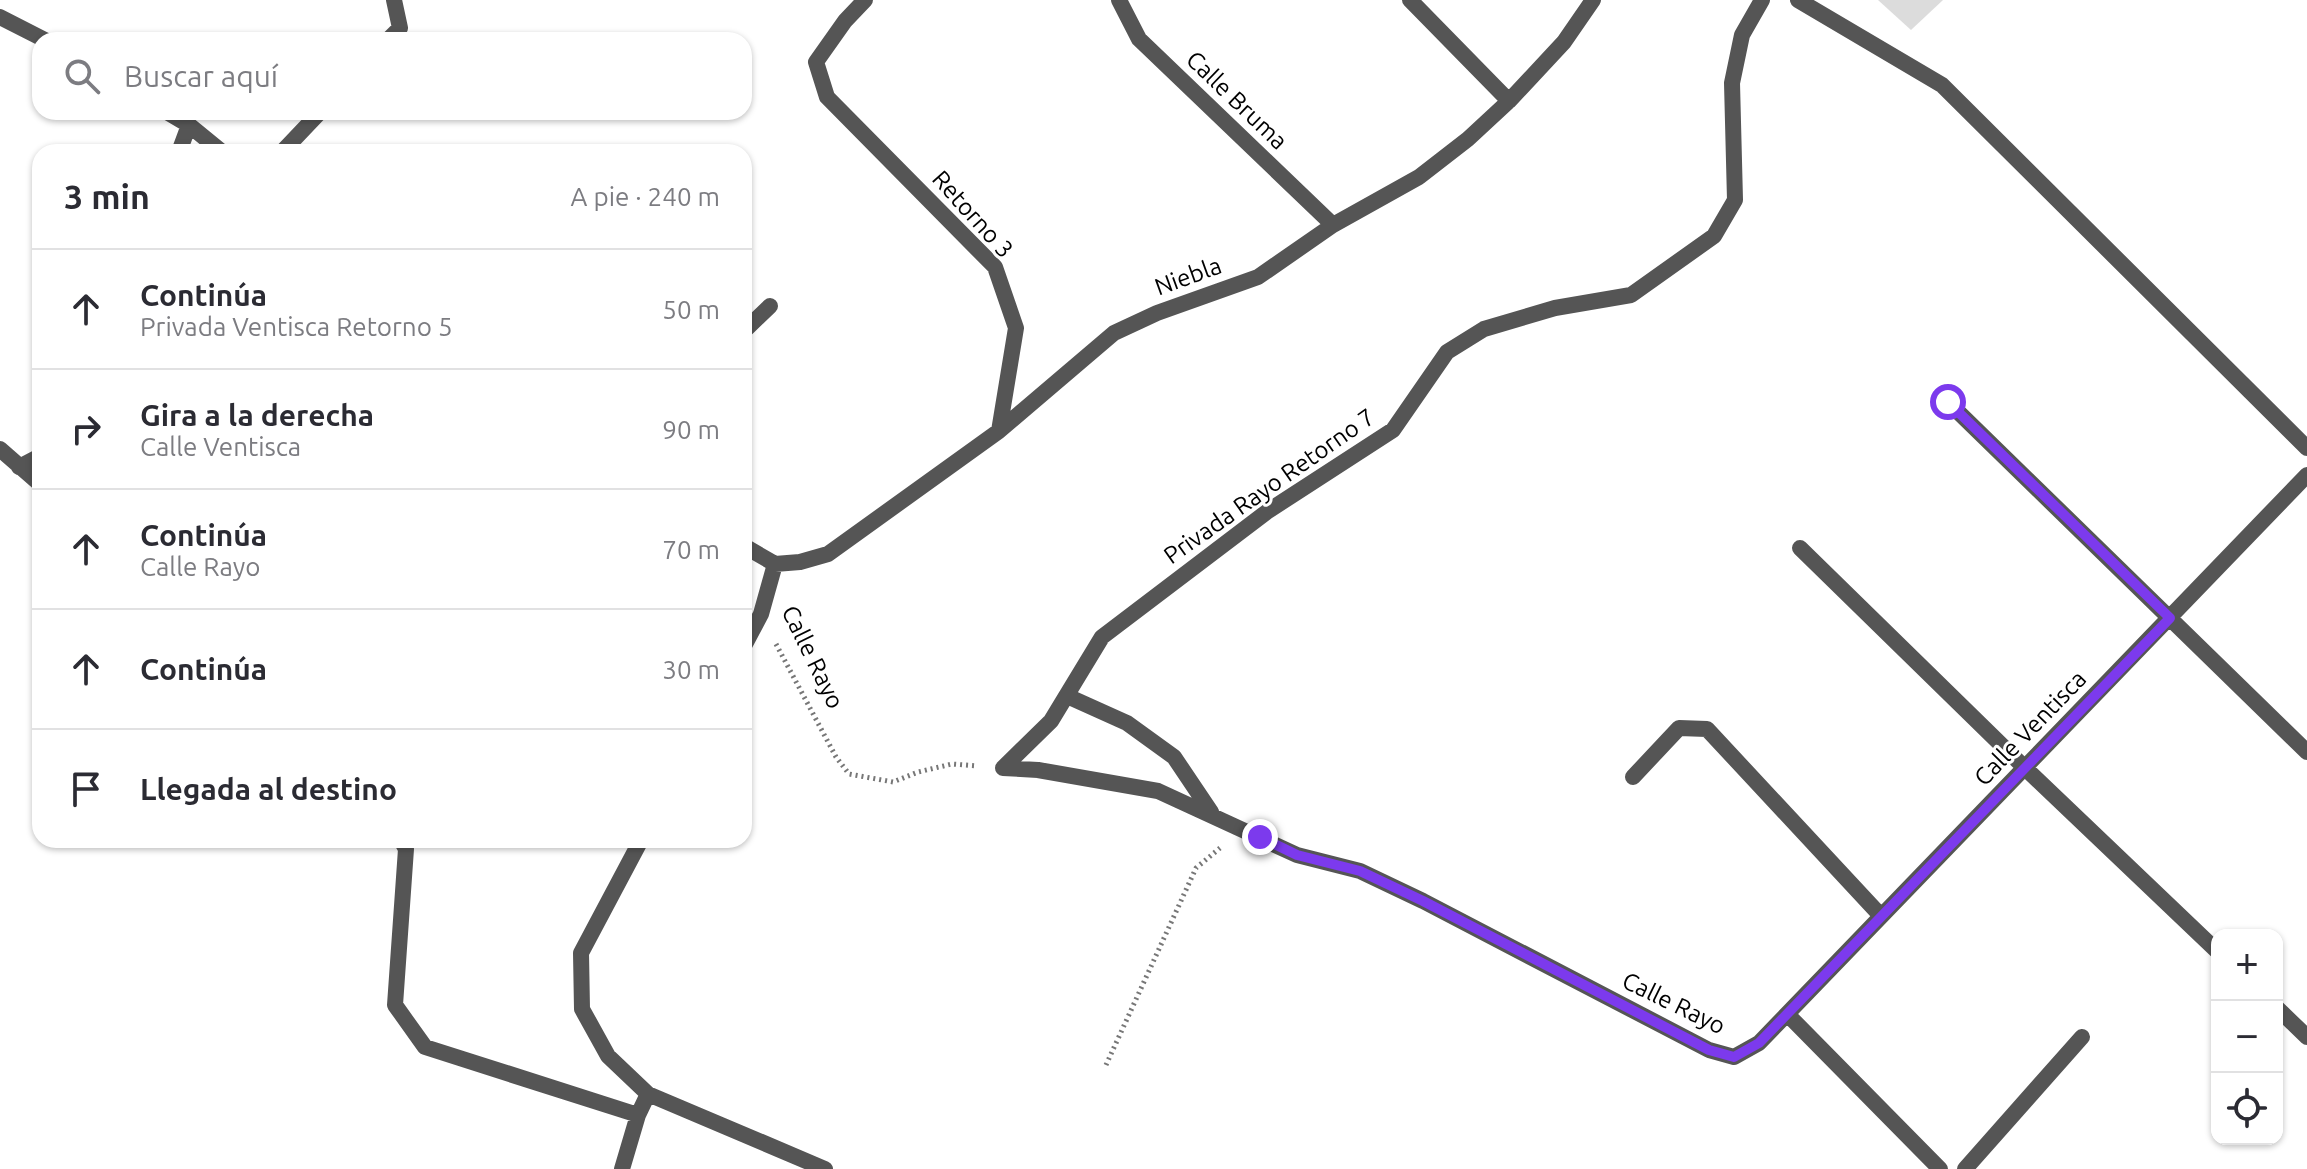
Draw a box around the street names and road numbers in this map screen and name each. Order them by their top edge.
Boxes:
street label: Calle Bruma [1181,45,1293,155]
street label: Retorno 3 [927,165,1019,263]
street label: Niebla [1151,252,1225,300]
street label: Privada Rayo Retorno 7 [1159,403,1379,569]
street label: Calle Rayo [776,601,850,713]
street label: Calle Ventisca [1969,665,2091,791]
street label: Calle Rayo [1618,966,1730,1040]

